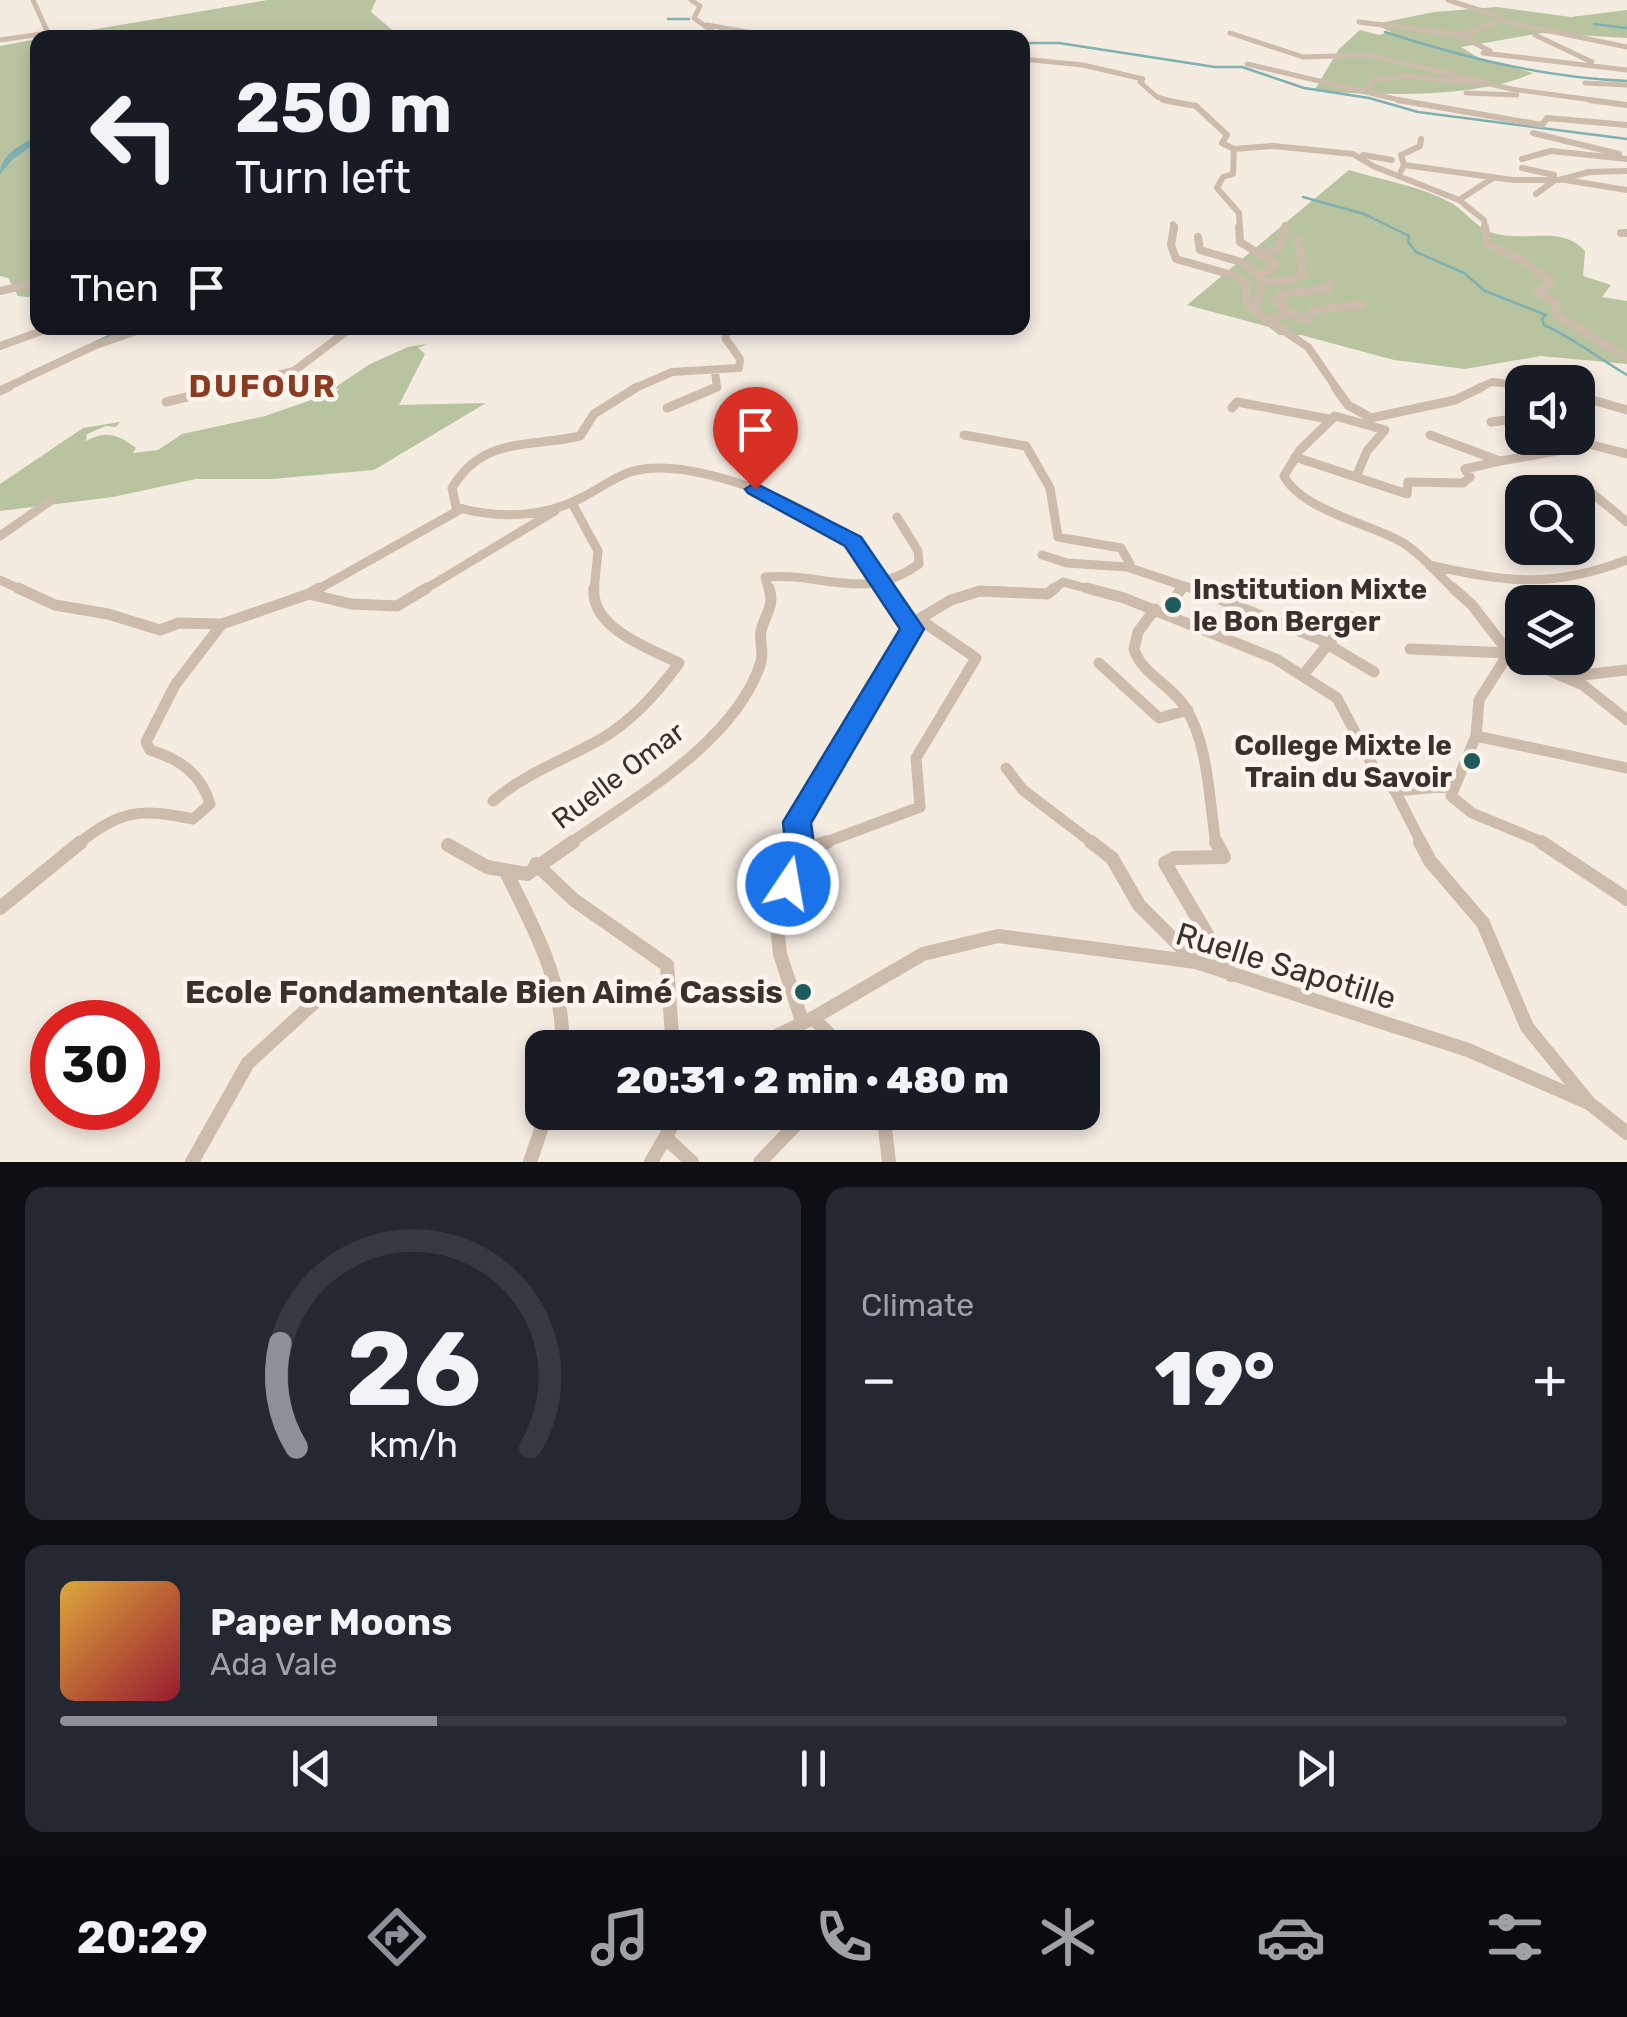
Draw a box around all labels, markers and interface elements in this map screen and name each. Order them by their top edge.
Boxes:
text: 250 m [235,67,452,150]
icon: left [70,70,200,200]
text: Turn left [235,151,411,204]
icon: arrive [179,260,234,315]
text: Then [70,265,159,311]
map controls [1505,365,1595,675]
button: sound [1505,365,1595,455]
district label: DUFOUR [189,367,337,405]
pin [713,387,798,490]
icon: arrive [728,402,783,457]
button: search [1505,475,1595,565]
place label: Institution Mixte le Bon Berger [1193,573,1427,638]
button: layers [1505,585,1595,675]
marker: Institution Mixte le Bon Berger [1162,594,1184,616]
street label: Ruelle Omar [546,715,691,836]
place label: College Mixte le Train du Savoir [1234,729,1452,794]
marker: College Mixte le Train du Savoir [1461,750,1483,772]
position arrow [736,832,840,936]
street label: Ruelle Sapotille [1171,914,1401,1018]
place label: Ecole Fondamentale Bien Aimé Cassis [185,973,783,1011]
marker: Ecole Fondamentale Bien Aimé Cassis [792,981,814,1003]
speed limit sign: 30 [30,1000,160,1130]
text: 20:31 · 2 min · 480 m [616,1057,1009,1103]
text: Climate [861,1286,974,1324]
text: 26 [345,1308,481,1431]
text: 19° [1154,1335,1275,1424]
text: − [861,1347,897,1412]
text: + [1533,1347,1567,1412]
text: km/h [368,1424,458,1466]
text: Paper Moons [210,1599,452,1645]
text: Ada Vale [210,1645,337,1683]
icon: previous [284,1741,339,1796]
icon: pause [786,1741,841,1796]
icon: next [1288,1741,1343,1796]
icon: directions [362,1902,432,1972]
icon: music [585,1902,655,1972]
icon: phone [809,1902,879,1972]
icon: climate [1033,1902,1103,1972]
icon: car [1256,1902,1326,1972]
icon: filters [1480,1902,1550,1972]
text: 20:29 [77,1911,208,1964]

